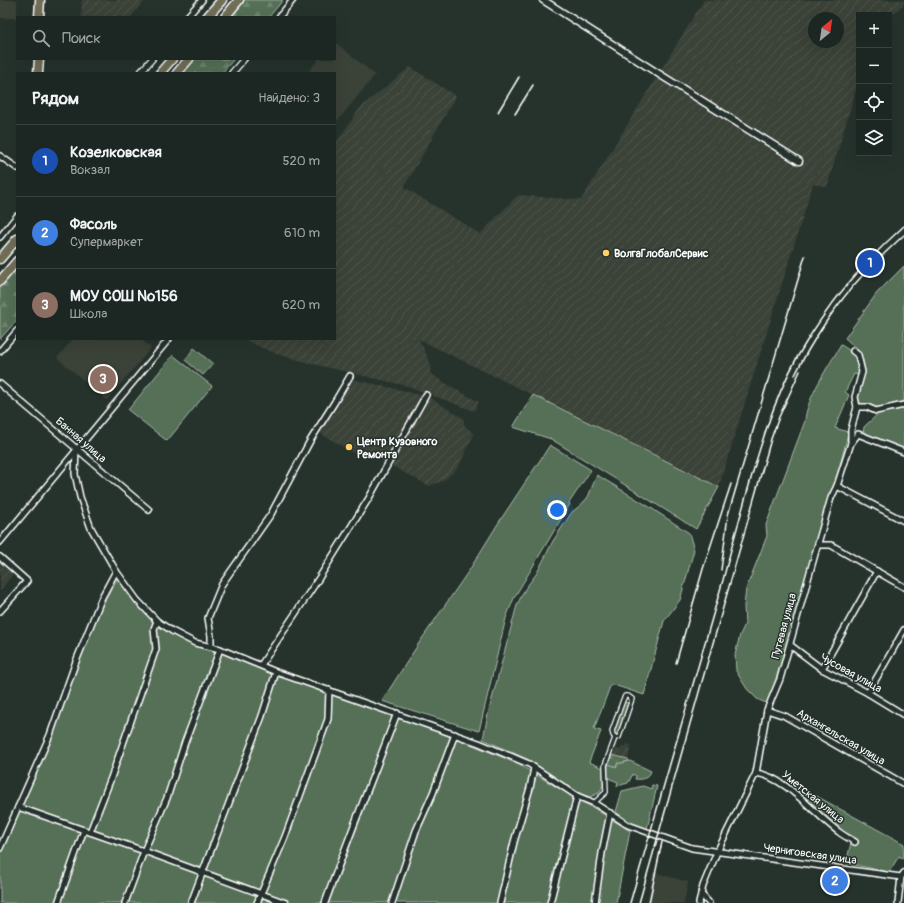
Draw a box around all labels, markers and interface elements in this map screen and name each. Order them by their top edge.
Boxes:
north arrow [808,12,844,48]
map controls [856,12,892,156]
button: + [856,12,892,48]
search box [16,16,336,60]
icon: search [30,27,52,49]
text: Поиск [62,29,101,48]
button: − [856,48,892,84]
button: locate [856,84,892,120]
text: Рядом [32,88,79,109]
text: Найдено: 3 [258,90,320,106]
button: layers [856,120,892,156]
text: Козелковская [70,143,162,162]
text: 1 [42,153,48,169]
text: 520 m [282,153,320,169]
text: Вокзал [70,162,110,178]
text: Фасоль [70,215,118,234]
text: 2 [41,225,49,241]
text: 610 m [284,225,320,241]
text: Супермаркет [70,234,143,250]
place label: ВолгаГлобалСервис [614,247,709,260]
marker: ВолгаГлобалСервис [601,248,611,258]
pin: 1 [857,248,883,278]
text: МОУ СОШ №156 [70,287,178,306]
text: 3 [41,297,49,313]
text: 620 m [282,297,320,313]
text: Школа [70,306,107,322]
pin: 3 [90,364,116,394]
street label: Банная улица [53,415,109,465]
place label: Центр Кузовного Ремонта [357,435,438,461]
marker: Центр Кузовного Ремонта [344,442,354,452]
your location [547,500,567,520]
street label: Путевая улица [769,592,799,660]
street label: Чусовая улица [818,651,884,695]
street label: Архангельская улица [795,706,887,768]
street label: Уметская улица [779,768,847,826]
street label: Черниговская улица [763,841,857,867]
pin: 2 [822,866,848,896]

